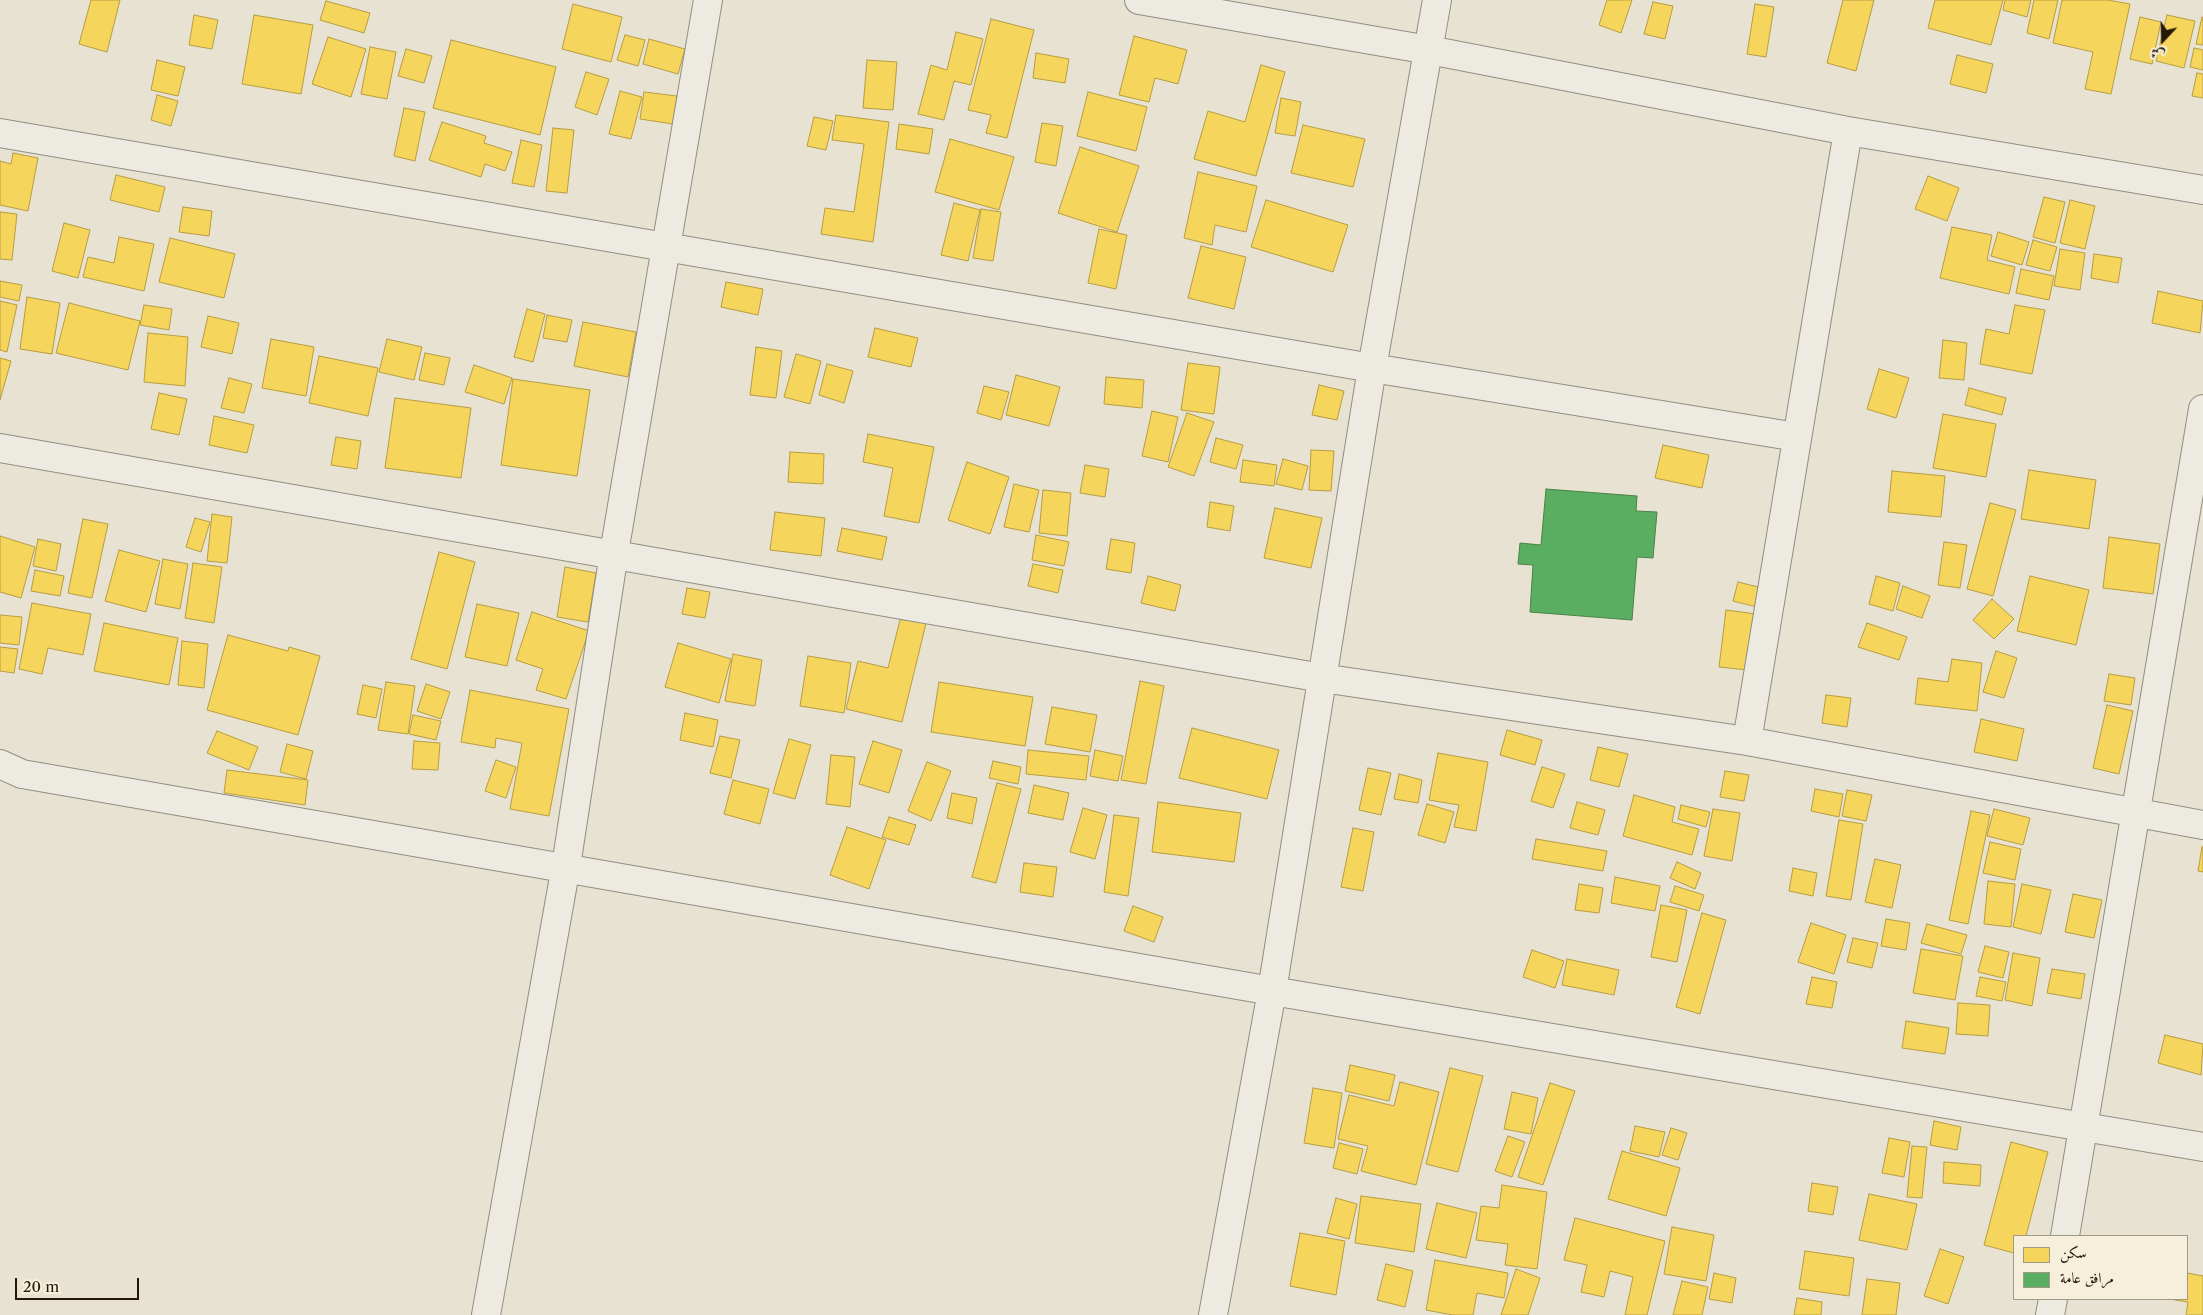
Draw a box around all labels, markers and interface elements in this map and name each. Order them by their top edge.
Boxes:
north arrow [2138,15,2188,65]
text: ش [2148,43,2167,65]
legend [2013,1235,2188,1300]
text: سكن [2060,1243,2087,1262]
scale bar [18,1268,141,1300]
text: مرافق عامة [2060,1268,2114,1287]
text: 20 m [23,1277,59,1296]

